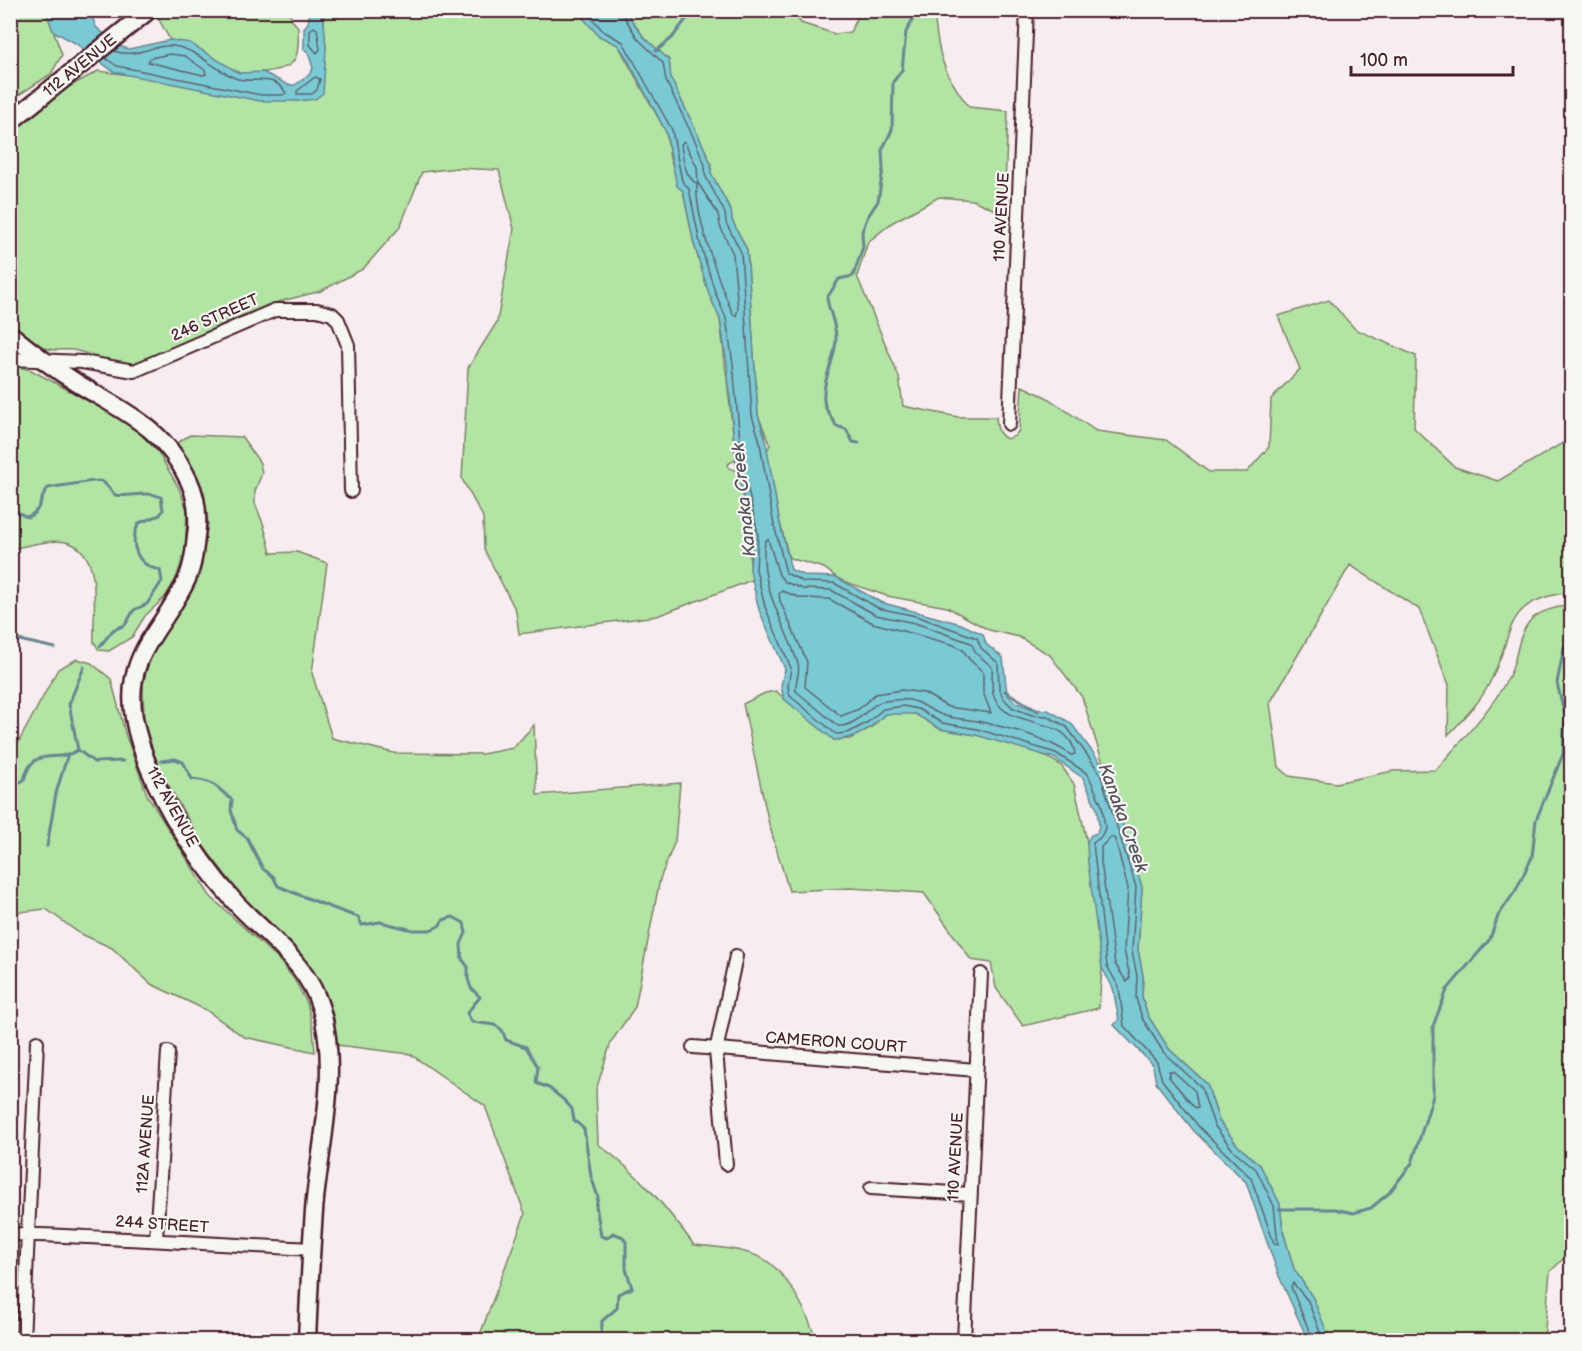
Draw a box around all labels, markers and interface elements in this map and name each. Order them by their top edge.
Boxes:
street label: 112 AVENUE [39,31,121,101]
scale bar [1351,39,1513,77]
text: 100 m [1360,50,1408,71]
street label: 110 AVENUE [990,172,1014,262]
street label: 246 STREET [168,290,262,346]
water label: Kanaka Creek [727,441,760,558]
water label: Kanaka Creek [1094,761,1153,876]
street label: 112 AVENUE [142,763,202,851]
street label: CAMERON COURT [765,1029,908,1057]
street label: 112A AVENUE [133,1094,159,1194]
street label: 110 AVENUE [944,1112,968,1202]
street label: 244 STREET [115,1212,210,1238]

